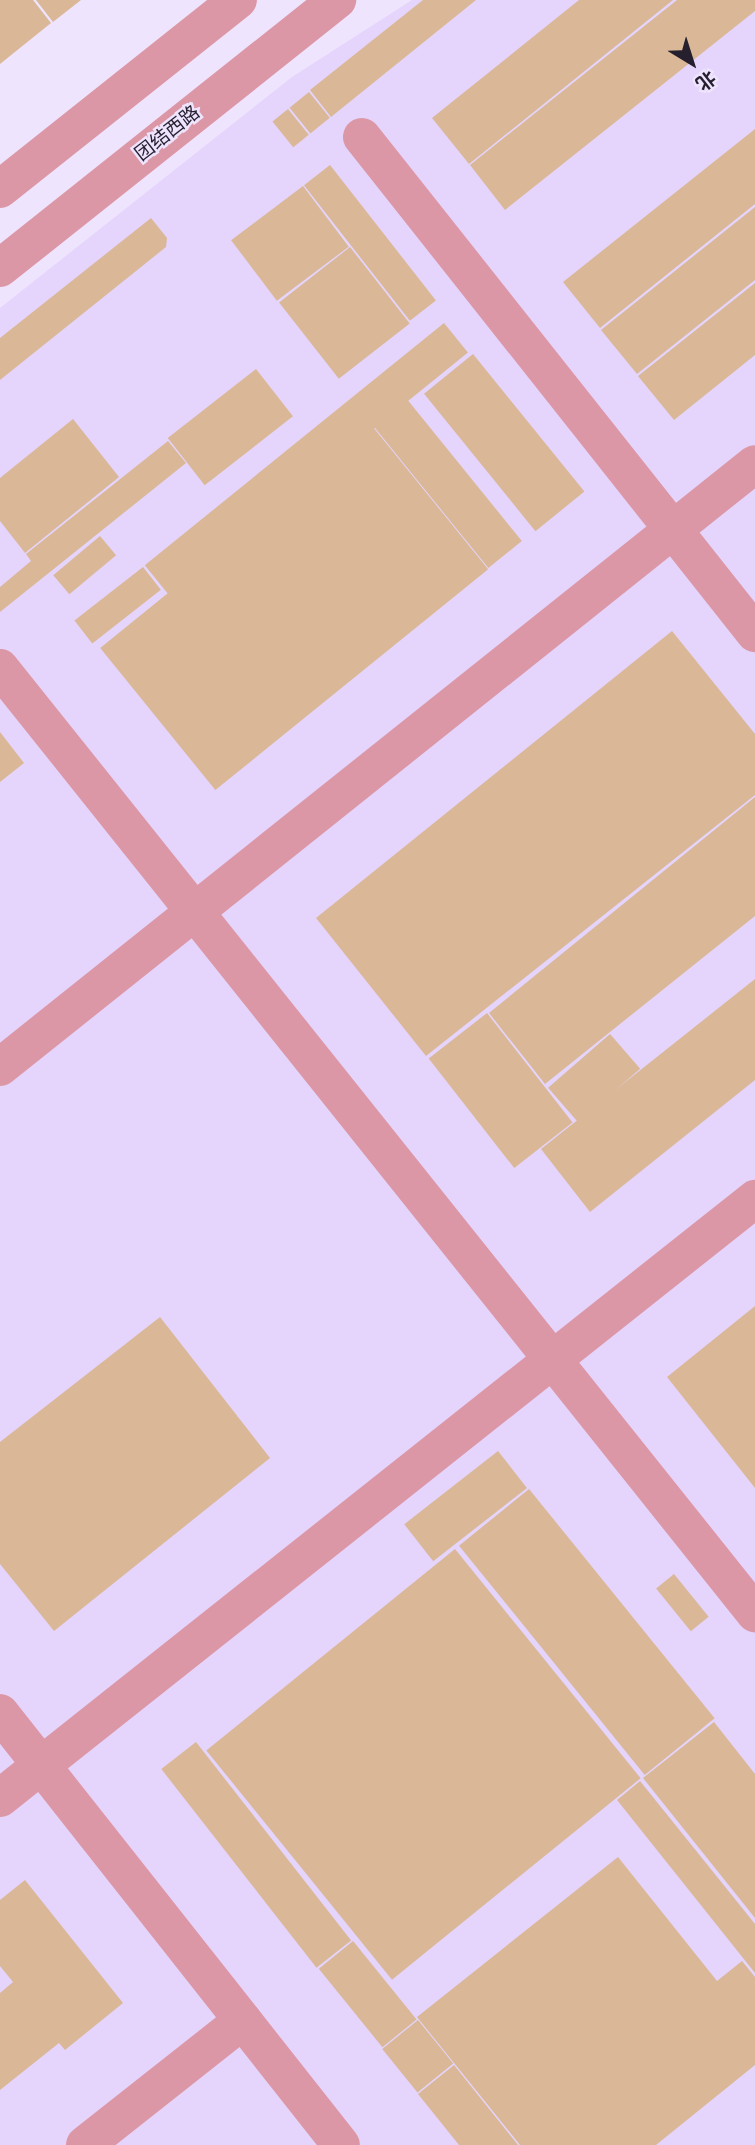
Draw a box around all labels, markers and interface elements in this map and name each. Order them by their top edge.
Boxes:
north arrow [657,28,727,98]
text: 北 [689,63,721,96]
street label: 团结西路 [131,102,205,166]

